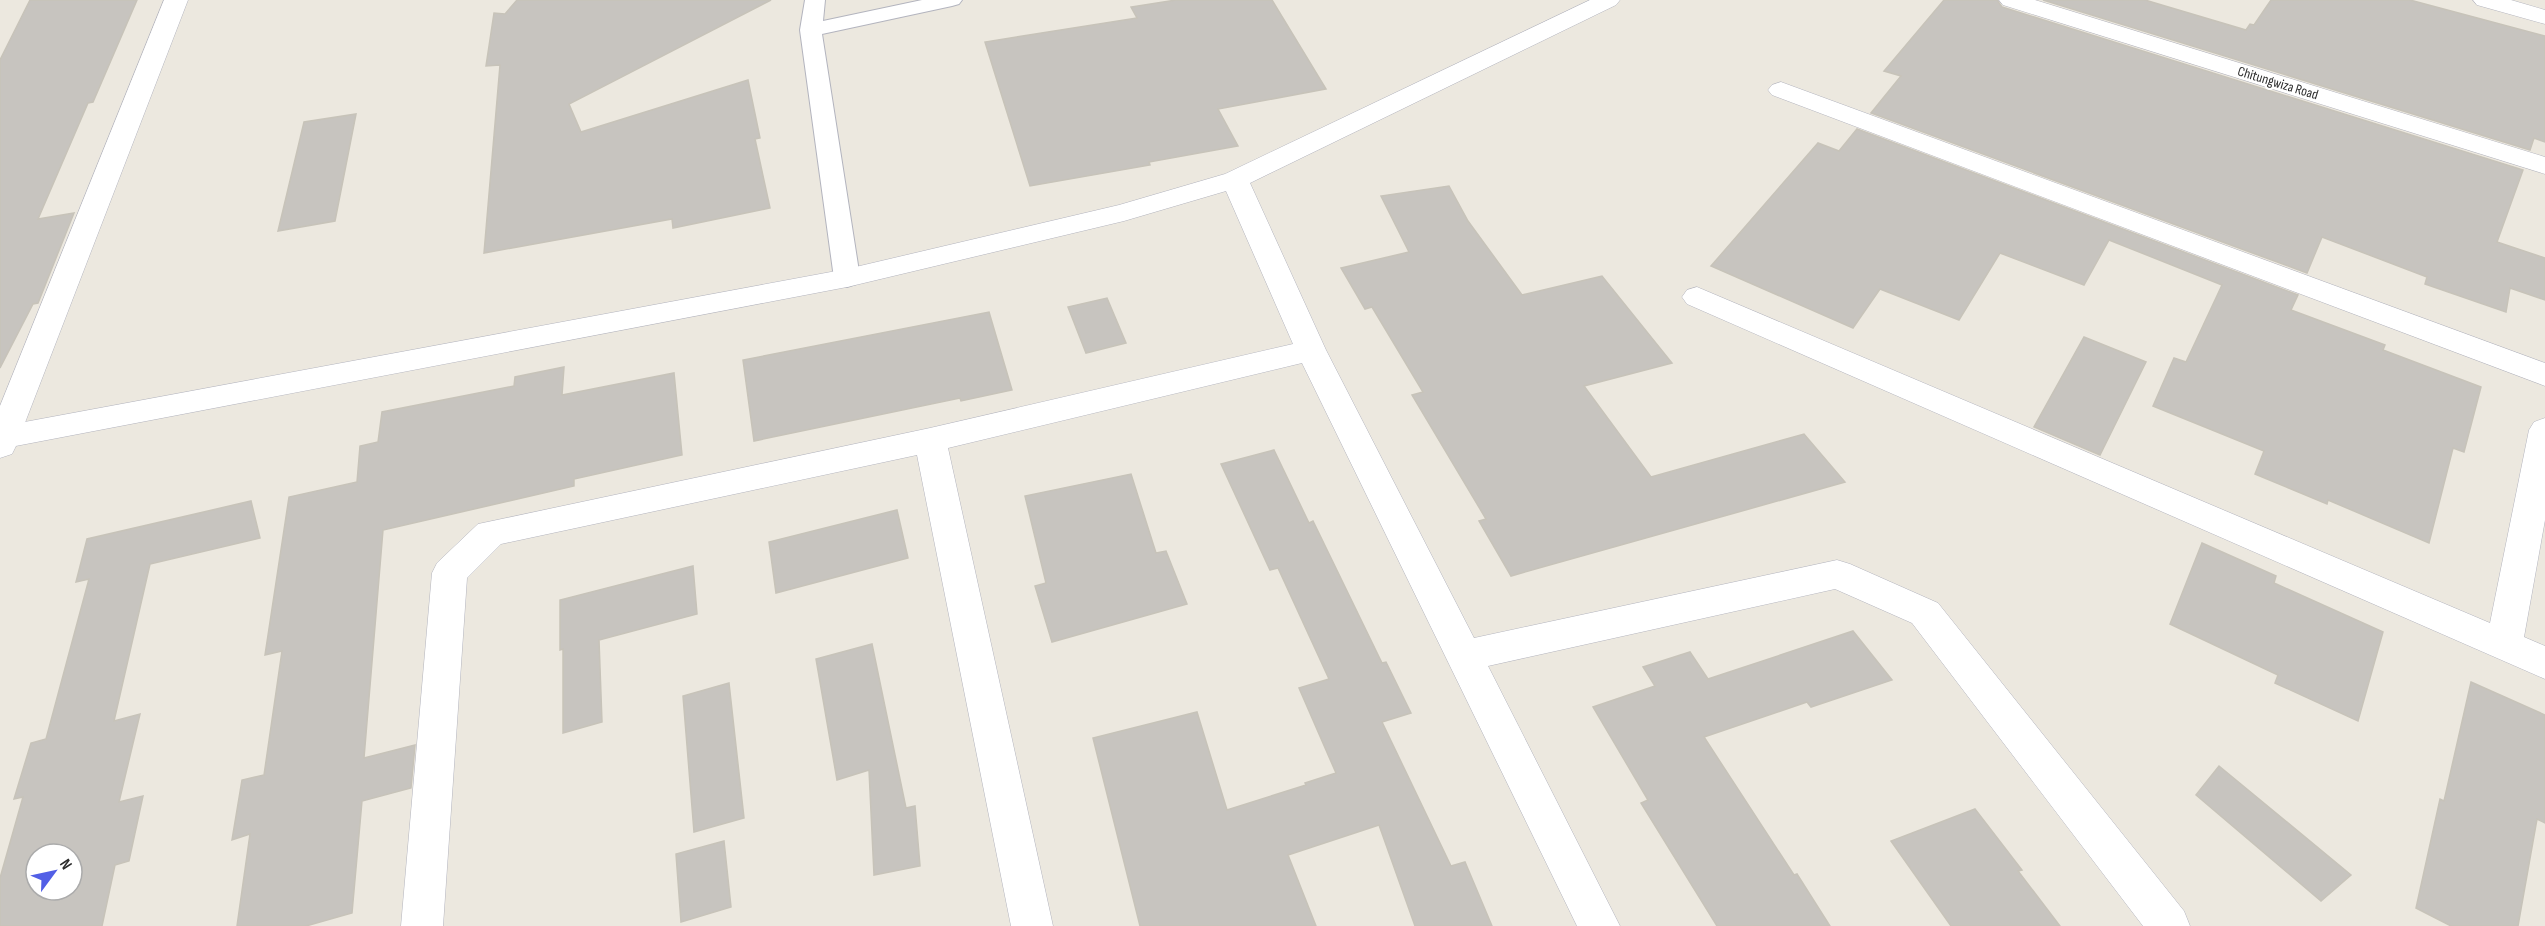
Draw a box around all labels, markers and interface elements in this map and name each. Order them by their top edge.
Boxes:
street label: Chitungwiza Road [2236,63,2321,103]
north arrow [24,842,84,902]
text: N [55,856,76,873]

